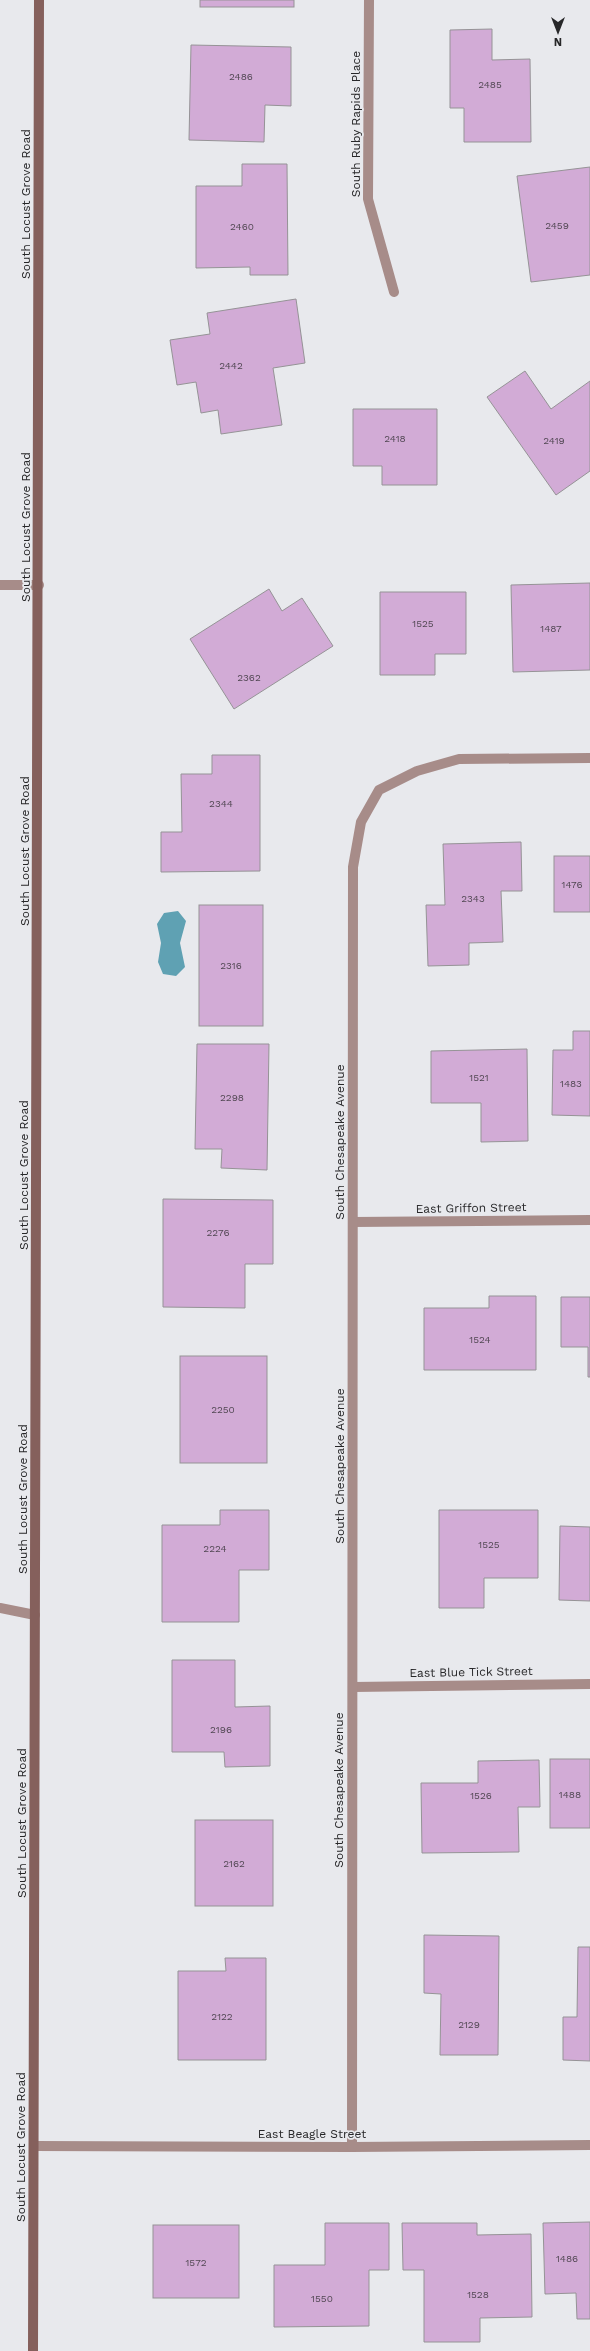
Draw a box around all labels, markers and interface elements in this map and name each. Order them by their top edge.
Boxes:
north arrow [538,12,578,52]
text: N [554,35,562,48]
street label: South Ruby Rapids Place [349,51,363,197]
house number: 2486 [229,71,253,82]
house number: 2485 [478,79,502,90]
street label: South Locust Grove Road [19,129,33,279]
house number: 2459 [545,220,569,231]
house number: 2460 [230,221,254,232]
house number: 2442 [219,360,243,371]
house number: 2418 [384,433,406,444]
house number: 2419 [543,435,565,446]
street label: South Locust Grove Road [19,452,33,602]
house number: 1525 [412,618,434,629]
house number: 1487 [540,623,562,634]
house number: 2362 [237,672,261,683]
street label: South Locust Grove Road [18,776,32,926]
house number: 2344 [209,798,233,809]
house number: 1476 [562,879,583,890]
house number: 2343 [461,893,485,904]
house number: 2316 [220,960,242,971]
street label: South Chesapeake Avenue [333,1064,347,1220]
house number: 1521 [469,1072,489,1083]
house number: 1483 [560,1078,582,1089]
house number: 2298 [220,1092,244,1103]
street label: South Locust Grove Road [17,1100,31,1250]
street label: East Griffon Street [415,1200,527,1216]
house number: 2276 [207,1227,229,1238]
house number: 1524 [469,1334,491,1345]
street label: South Chesapeake Avenue [333,1388,347,1544]
house number: 2250 [211,1404,235,1415]
street label: South Locust Grove Road [16,1424,30,1574]
house number: 1525 [478,1539,500,1550]
house number: 2224 [203,1543,227,1554]
street label: East Blue Tick Street [409,1664,533,1680]
street label: South Chesapeake Avenue [332,1712,346,1868]
house number: 2196 [210,1724,232,1735]
street label: South Locust Grove Road [15,1748,29,1898]
house number: 1488 [559,1789,581,1800]
house number: 1526 [470,1790,492,1801]
house number: 2162 [223,1858,245,1869]
house number: 2122 [211,2011,233,2022]
house number: 2129 [458,2019,480,2030]
street label: South Locust Grove Road [14,2072,28,2222]
street label: East Beagle Street [258,2127,366,2141]
house number: 1486 [556,2253,578,2264]
house number: 1572 [185,2257,207,2268]
house number: 1528 [467,2289,489,2300]
house number: 1550 [311,2293,333,2304]

